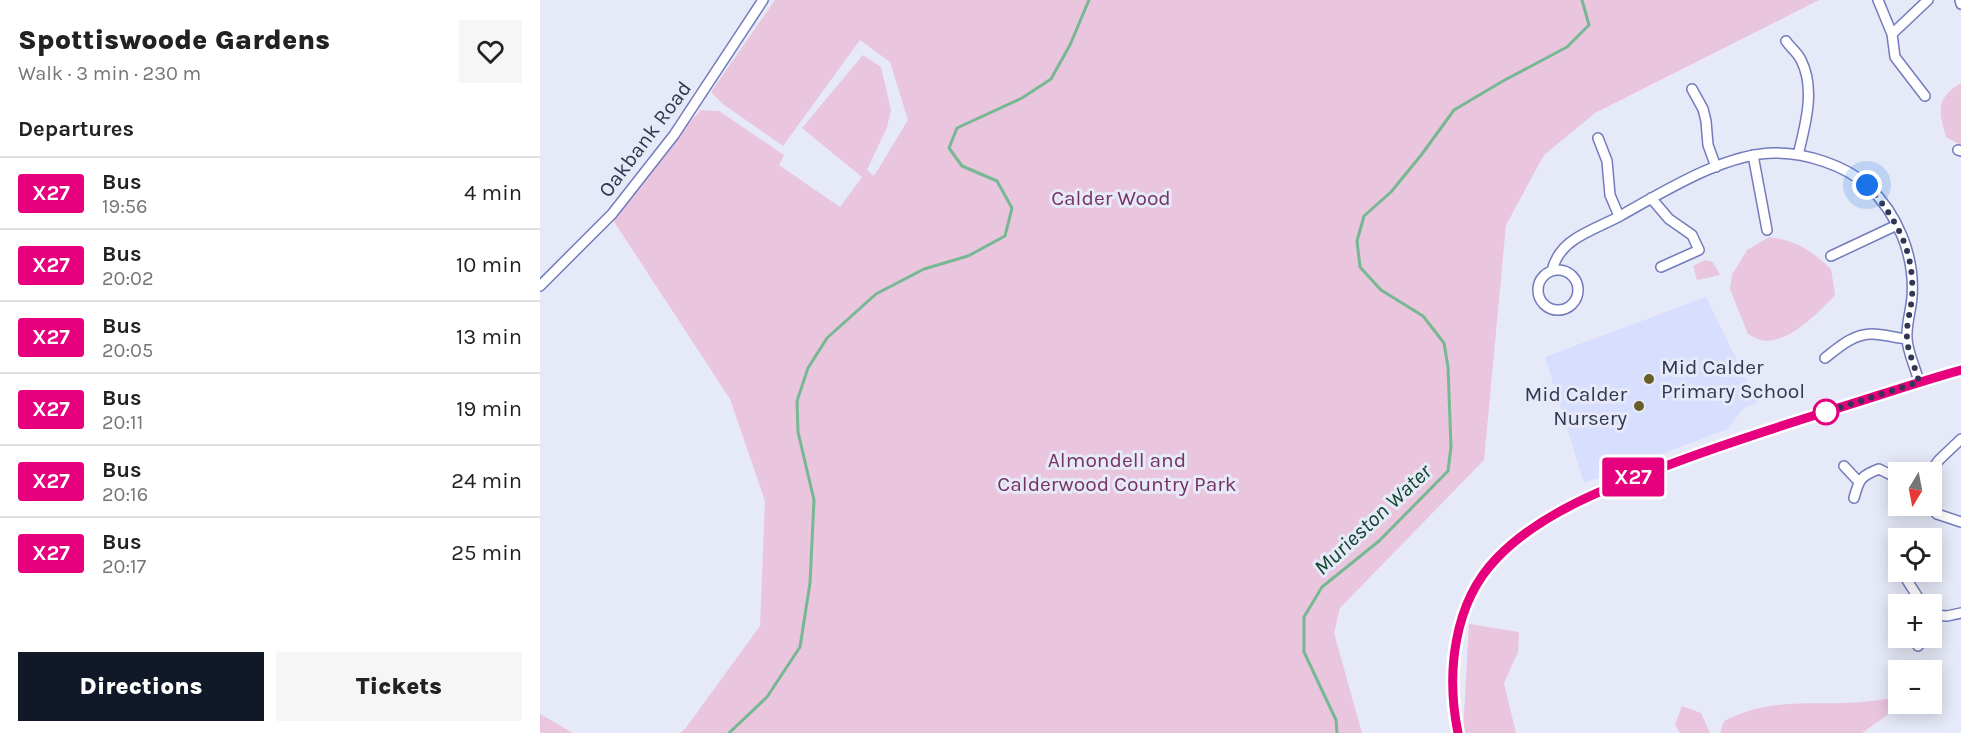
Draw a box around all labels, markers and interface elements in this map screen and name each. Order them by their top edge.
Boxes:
button: heart [459,20,522,83]
text: Spottiswoode Gardens [18,23,330,56]
text: Walk · 3 min · 230 m [18,62,201,85]
street label: Oakbank Road [594,76,696,202]
text: Departures [18,116,134,142]
text: Bus [102,169,142,195]
your location [1852,170,1882,200]
text: 4 min [464,180,522,206]
text: X27 [32,181,70,205]
park label: Calder Wood [1051,186,1171,210]
text: 19:56 [102,195,148,218]
text: Bus [102,241,142,267]
text: 10 min [456,252,522,278]
text: X27 [32,253,70,277]
text: 20:02 [102,267,154,290]
text: Bus [102,313,142,339]
text: 13 min [456,324,522,350]
text: X27 [32,325,70,349]
text: 20:05 [102,339,153,362]
place label: Mid Calder Primary School [1661,355,1805,403]
marker: Mid Calder Primary School [1642,372,1656,386]
place label: Mid Calder Nursery [1524,382,1627,430]
text: Bus [102,385,142,411]
text: 19 min [456,396,522,422]
text: X27 [32,397,70,421]
marker: Mid Calder Nursery [1632,399,1646,413]
unlabelled marker [1813,399,1839,425]
text: 20:11 [102,411,143,434]
park label: Almondell and Calderwood Country Park [997,448,1237,496]
text: Bus [102,457,142,483]
water label: Murieston Water [1309,458,1438,581]
line badge: X27 [1598,458,1668,496]
north arrow [1888,462,1942,516]
map controls [1888,462,1942,714]
text: X27 [1614,465,1652,489]
text: 24 min [451,468,522,494]
text: X27 [32,469,70,493]
text: 20:16 [102,483,148,506]
button: locate [1888,528,1942,582]
text: Bus [102,529,142,555]
text: 25 min [451,540,522,566]
text: X27 [32,541,70,565]
text: 20:17 [102,555,146,578]
button: + [1888,594,1942,648]
button: Directions [18,652,264,721]
button: Tickets [276,652,522,721]
button: − [1888,660,1942,714]

